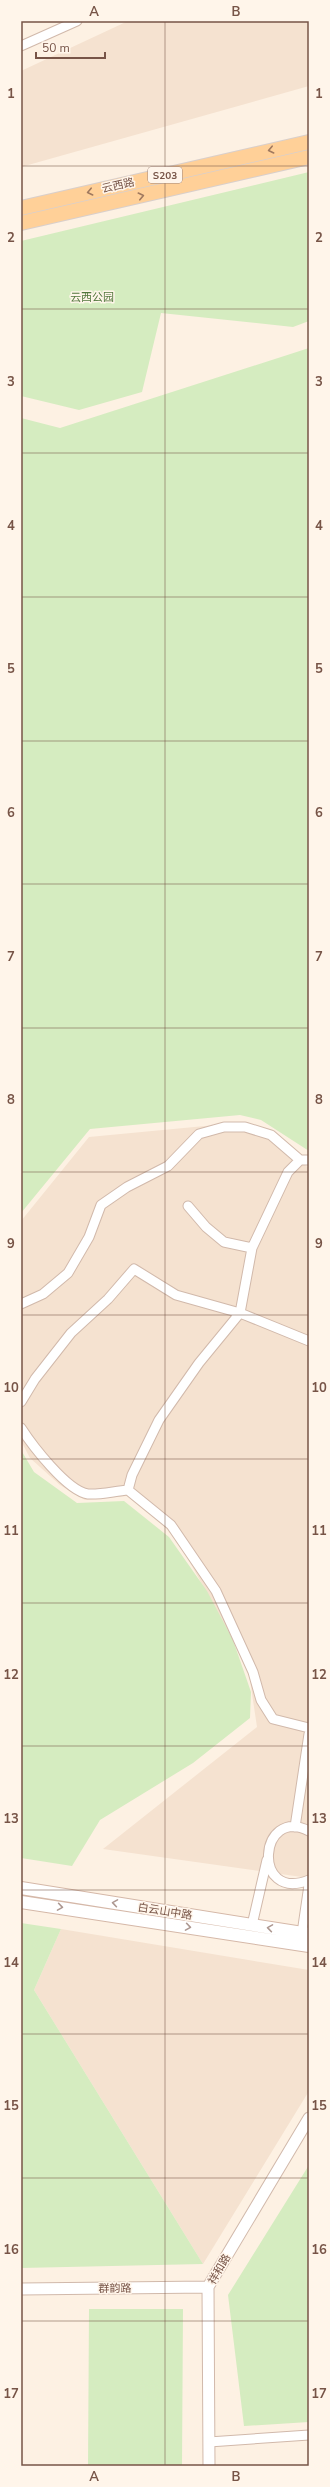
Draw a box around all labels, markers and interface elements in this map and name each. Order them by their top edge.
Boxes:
text: A [89,3,99,21]
text: B [232,3,241,21]
scale bar [36,34,105,60]
text: 50 m [42,40,70,56]
text: 1 [7,85,15,103]
text: 1 [315,85,323,103]
one-way arrow [268,146,274,154]
road number: S203 [148,167,182,183]
street label: 云西路 [100,174,136,197]
one-way arrow [87,187,93,195]
one-way arrow [138,192,144,200]
text: 2 [7,229,15,247]
text: 2 [315,229,323,247]
park label: 云西公园 [70,290,114,305]
text: 3 [7,373,15,391]
text: 3 [315,373,323,391]
text: 4 [7,517,15,535]
text: 4 [315,517,323,535]
text: 5 [7,660,15,678]
text: 5 [315,660,323,678]
text: 6 [7,804,15,822]
text: 6 [315,804,323,822]
text: 7 [7,948,15,966]
text: 7 [315,948,323,966]
text: 8 [7,1091,15,1109]
text: 8 [315,1091,323,1109]
text: 9 [7,1235,15,1253]
text: 9 [315,1235,323,1253]
text: 10 [3,1379,19,1397]
text: 10 [311,1379,327,1397]
text: 11 [3,1522,19,1540]
text: 11 [311,1522,327,1540]
text: 12 [3,1666,19,1684]
text: 12 [311,1666,327,1684]
text: 13 [3,1810,19,1828]
text: 13 [311,1810,327,1828]
one-way arrow [111,1899,118,1908]
street label: 白云山中路 [137,1900,193,1923]
one-way arrow [56,1903,63,1911]
one-way arrow [185,1922,191,1931]
one-way arrow [267,1924,274,1933]
text: 14 [3,1954,19,1972]
text: 14 [311,1954,327,1972]
text: 15 [3,2097,19,2115]
text: 15 [311,2097,327,2115]
text: 16 [3,2241,19,2259]
text: 16 [311,2241,327,2259]
street label: 祥和路 [205,2251,234,2287]
street label: 群韵路 [98,2281,132,2296]
text: 17 [3,2385,19,2403]
text: 17 [311,2385,327,2403]
text: A [89,2468,99,2486]
text: B [232,2468,241,2486]

